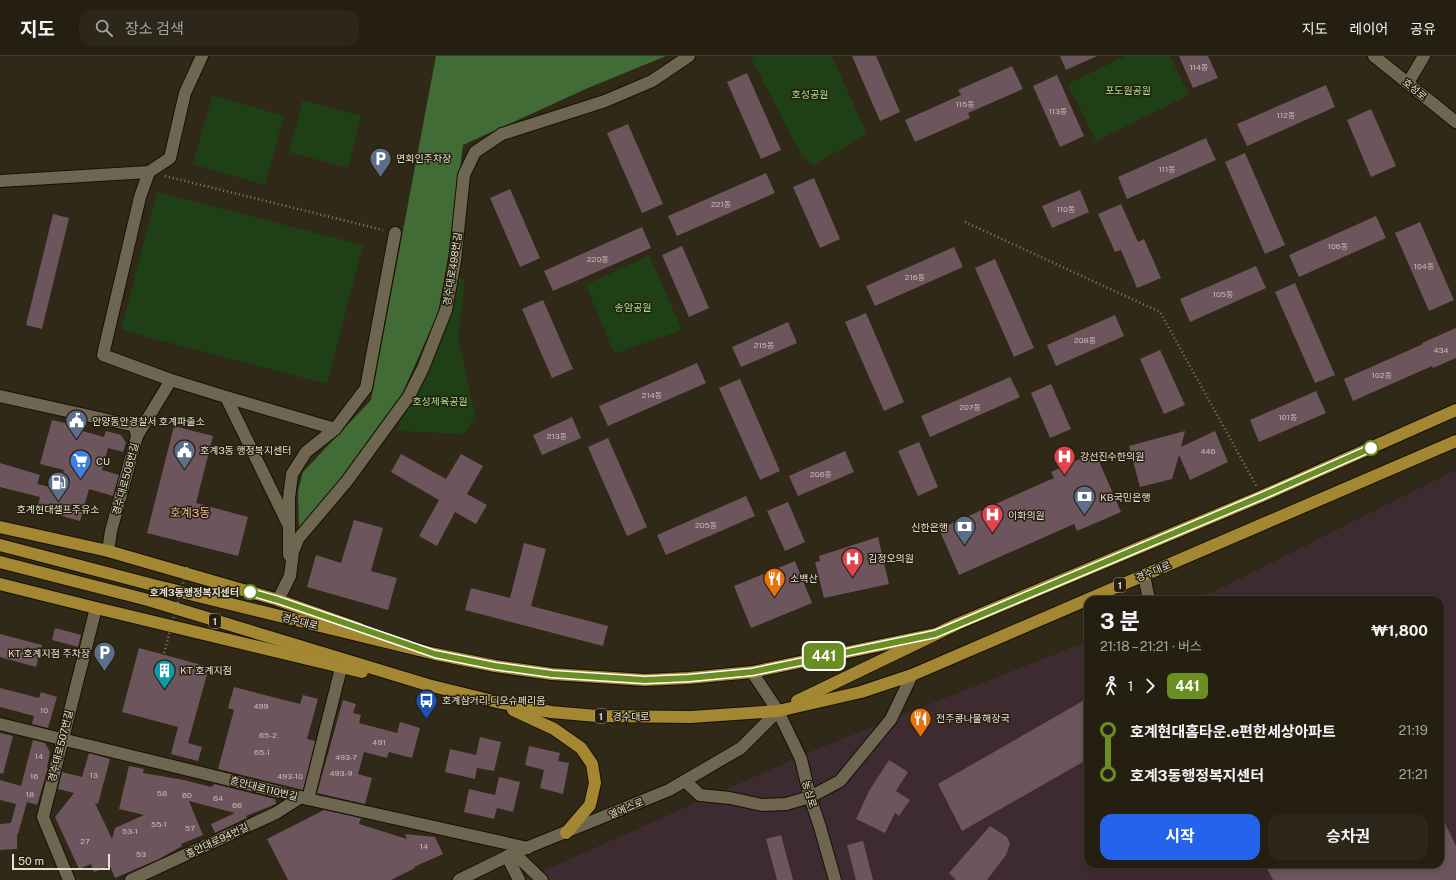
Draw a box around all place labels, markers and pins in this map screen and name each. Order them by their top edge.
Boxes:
parking icon: 면회인주차장 [367,145,393,178]
place label: 면회인주차장 [396,152,451,164]
public building icon: 안양동안경찰서 호계파출소 [64,408,90,441]
place label: 안양동안경찰서 호계파출소 [92,415,205,427]
public building icon: 호계3동 행정복지센터 [171,437,197,470]
unlabelled marker [1363,440,1379,456]
hospital icon: 강선진수한의원 [1052,443,1078,476]
place label: 호계3동 행정복지센터 [200,444,292,456]
supermarket icon: CU [67,448,93,481]
place label: 강선진수한의원 [1080,450,1144,462]
place label: CU [96,455,110,467]
fuel station icon: 호계현대셀프주유소 [45,470,71,503]
bank icon: KB국민은행 [1072,484,1098,517]
place label: KB국민은행 [1100,491,1150,503]
hospital icon: 이화의원 [979,502,1005,535]
place label: 호계현대셀프주유소 [17,503,99,515]
place label: 이화의원 [1008,509,1045,521]
bank icon: 신한은행 [951,514,977,547]
place label: 신한은행 [911,521,948,533]
hospital icon: 김정오의원 [840,545,866,578]
place label: 김정오의원 [868,552,914,564]
restaurant icon: 소백산 [761,565,787,598]
place label: 소백산 [790,572,818,584]
marker: 호계3동행정복지센터 [242,584,258,600]
place label: 호계3동행정복지센터 [150,586,239,598]
parking icon: KT 호계지점 주차장 [92,640,118,673]
place label: KT 호계지점 주차장 [8,647,90,659]
building icon: KT 호계지점 [152,657,178,690]
place label: KT 호계지점 [180,664,232,676]
bus stop icon: 호계삼거리.디오슈페리움 [413,687,439,720]
place label: 호계삼거리.디오슈페리움 [442,694,545,706]
restaurant icon: 전주콩나물해장국 [908,705,934,738]
place label: 전주콩나물해장국 [936,712,1010,724]

